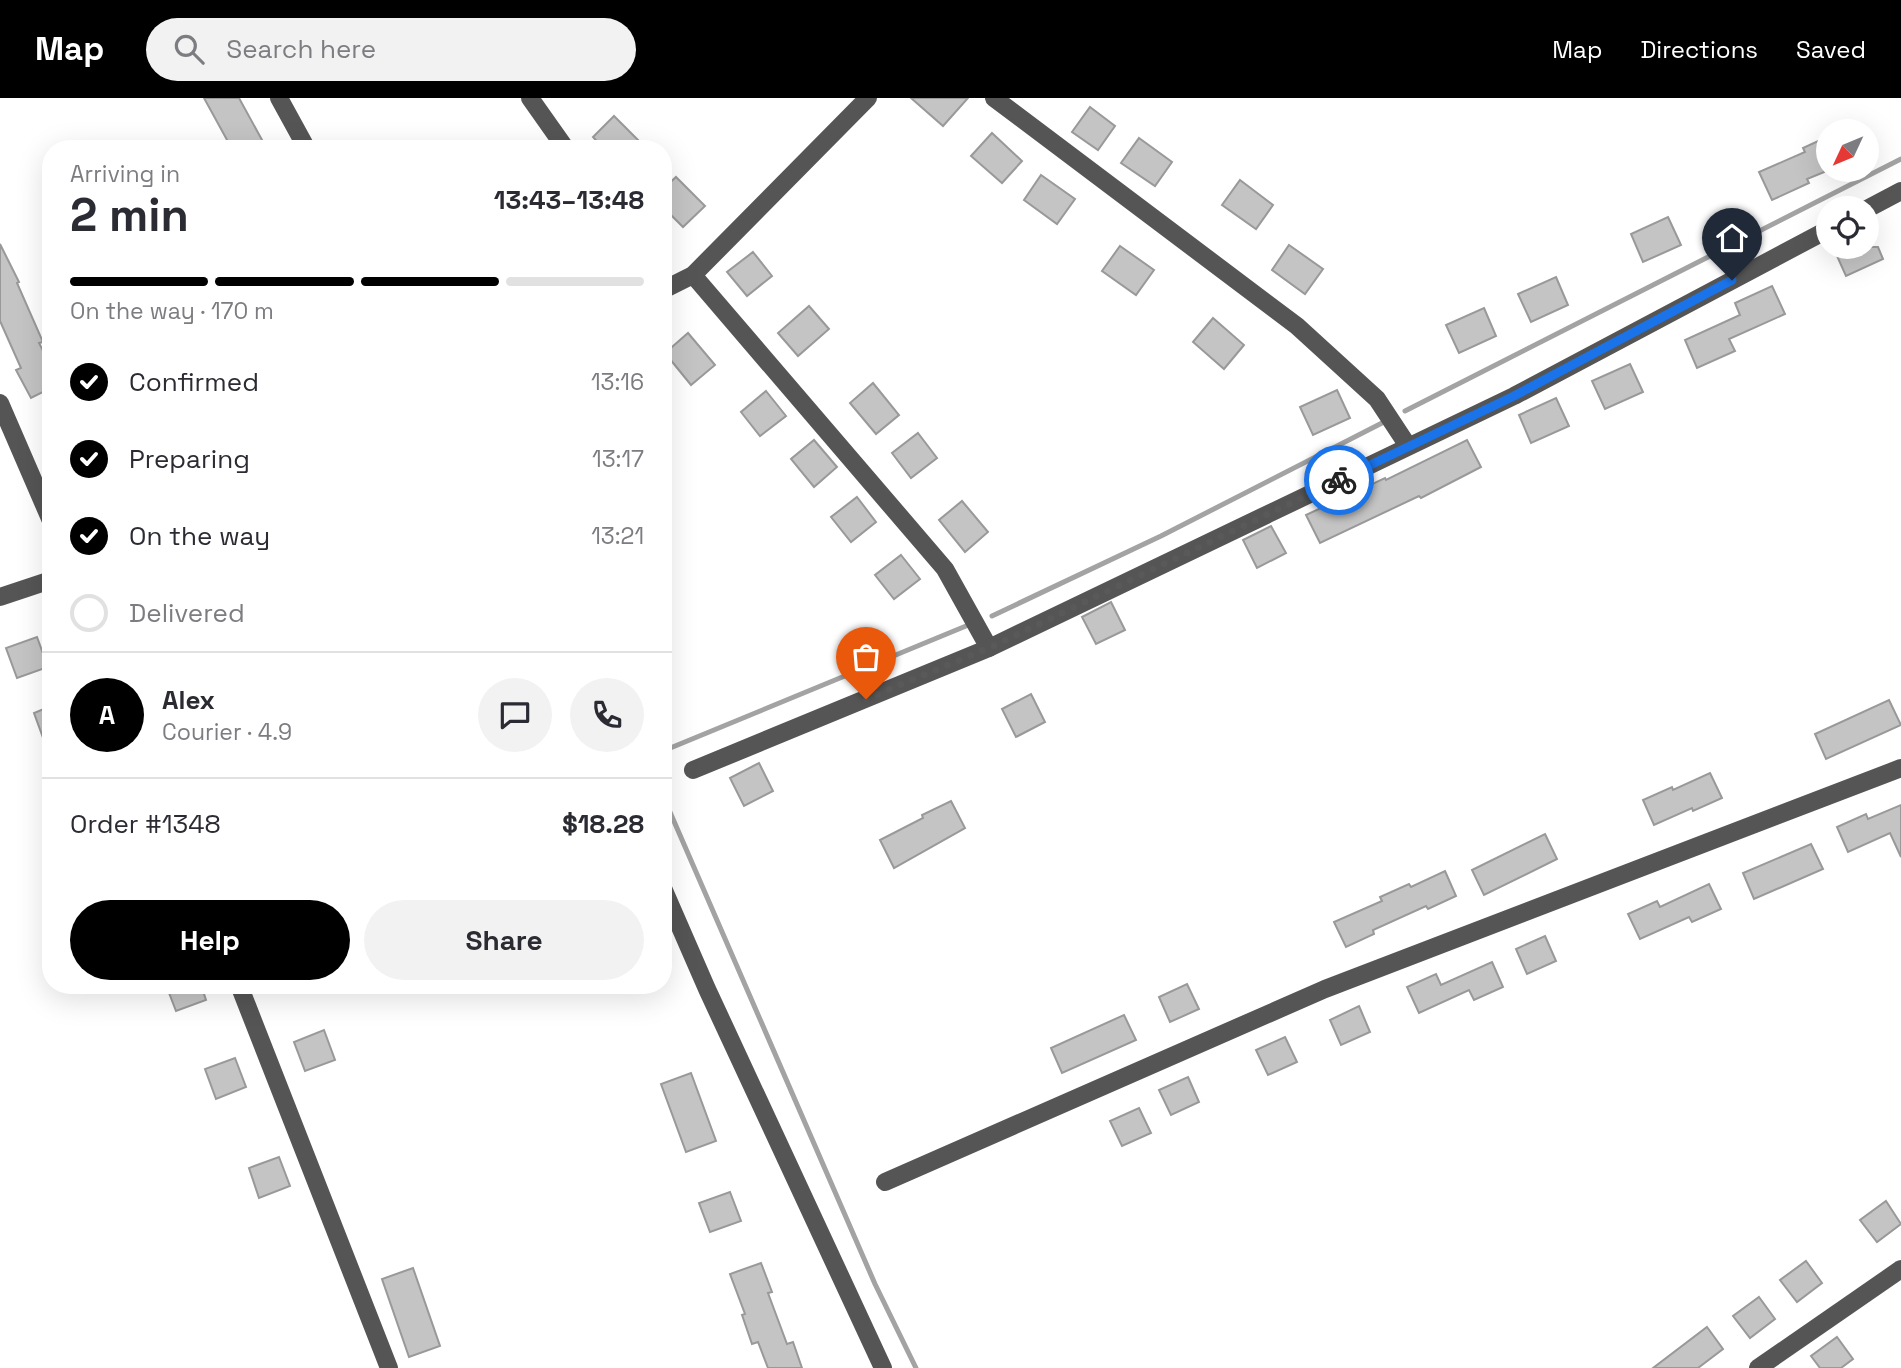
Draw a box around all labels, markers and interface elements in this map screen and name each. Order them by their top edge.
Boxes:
search box [146,18,636,81]
text: Map [35,28,104,70]
icon: search [170,30,208,68]
text: Search here [226,32,376,66]
text: Map [1552,34,1602,65]
text: Directions [1640,34,1758,65]
text: Saved [1796,34,1866,65]
north arrow [1816,119,1880,182]
map controls [1816,119,1879,259]
text: Arriving in [70,159,180,189]
text: 13:43–13:48 [494,183,644,217]
text: 2 min [70,186,189,244]
button: locate [1816,196,1879,259]
pin [1702,208,1762,280]
icon: home [1713,219,1751,257]
text: On the way · 170 m [70,296,274,326]
icon: check [70,363,108,401]
text: Confirmed [129,365,259,399]
text: 13:16 [591,367,644,397]
icon: check [70,440,108,478]
text: Preparing [129,442,250,476]
text: 13:17 [592,444,644,474]
courier [1304,445,1374,515]
icon: bike [1320,461,1358,499]
icon: check [70,517,108,555]
text: On the way [129,519,270,553]
text: 13:21 [591,521,644,551]
text: Delivered [129,596,245,630]
pin [836,627,896,699]
icon: bag [847,638,885,676]
button: chat [478,678,552,752]
button: phone [570,678,644,752]
text: Alex [162,683,215,717]
text: A [99,698,115,732]
text: Courier · 4.9 [162,717,292,747]
text: Order #1348 [70,807,221,841]
text: $18.28 [562,807,644,841]
button: Help [70,900,350,980]
button: Share [364,900,644,980]

